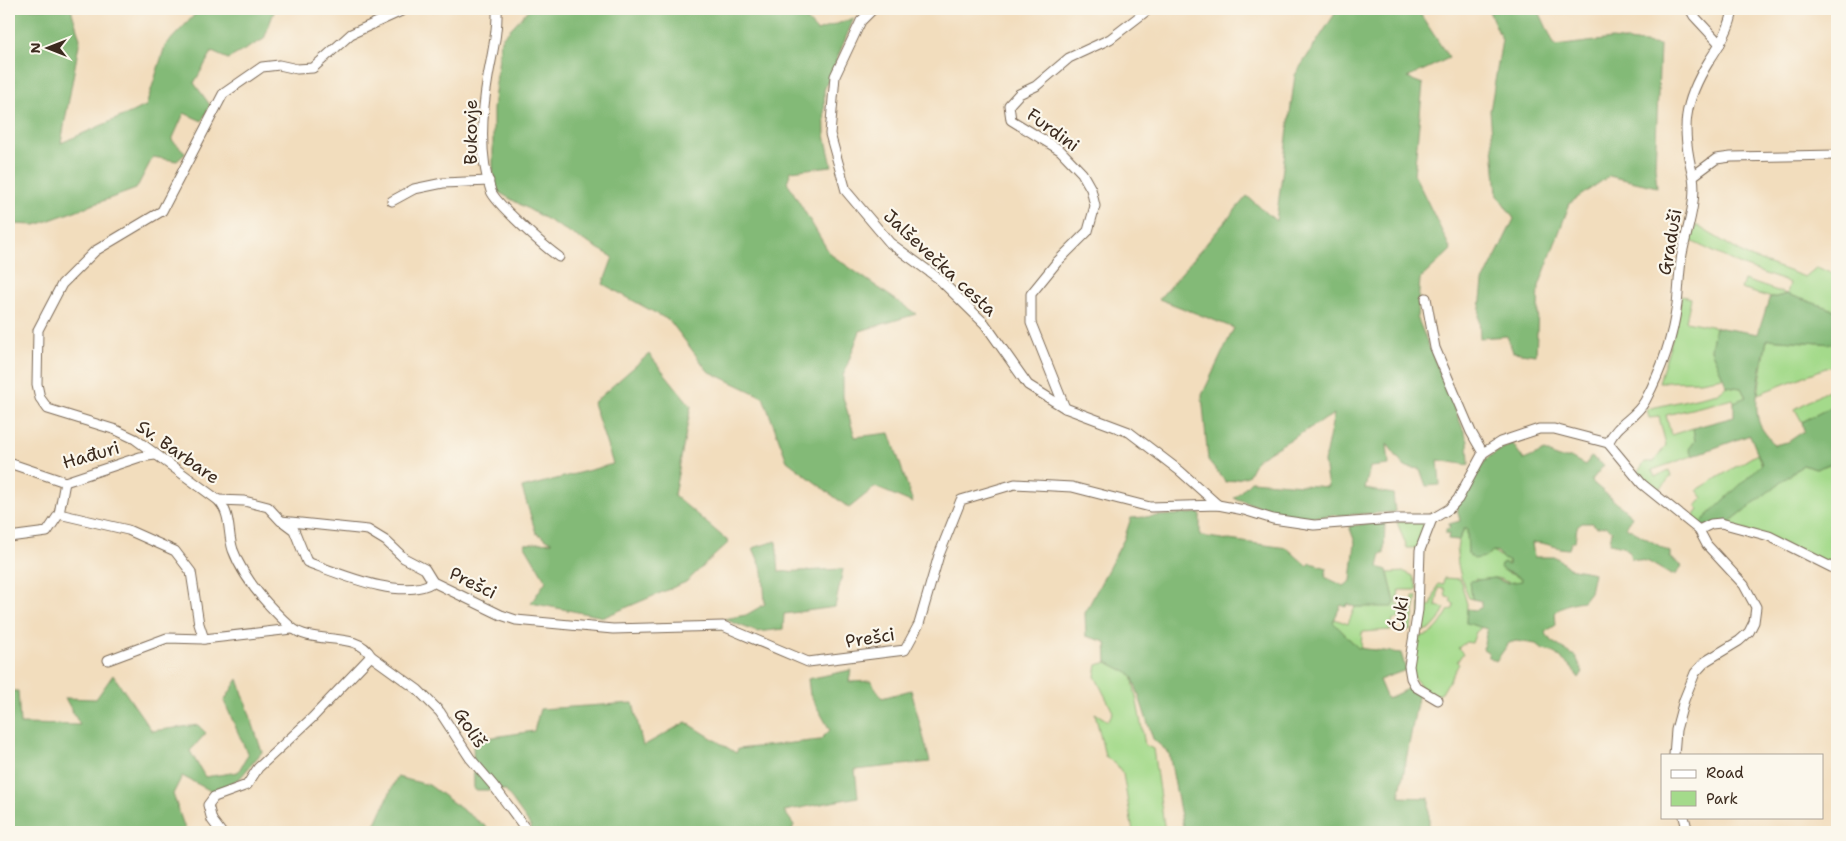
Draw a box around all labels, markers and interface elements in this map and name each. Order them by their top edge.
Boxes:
north arrow [22,22,72,72]
text: N [26,42,44,54]
street label: Bukovje [459,99,483,165]
street label: Furdini [1022,103,1084,157]
street label: Jalševečka cesta [878,204,1002,322]
street label: Graduši [1652,207,1688,277]
street label: Sv. Barbare [132,415,224,489]
street label: Hađuri [60,435,122,475]
street label: Prešci [445,561,501,605]
street label: Ćuki [1386,595,1414,633]
street label: Prešci [843,622,897,654]
street label: Goliš [448,703,492,753]
legend [1661,754,1824,818]
text: Road [1706,763,1744,783]
text: Park [1706,789,1738,809]

